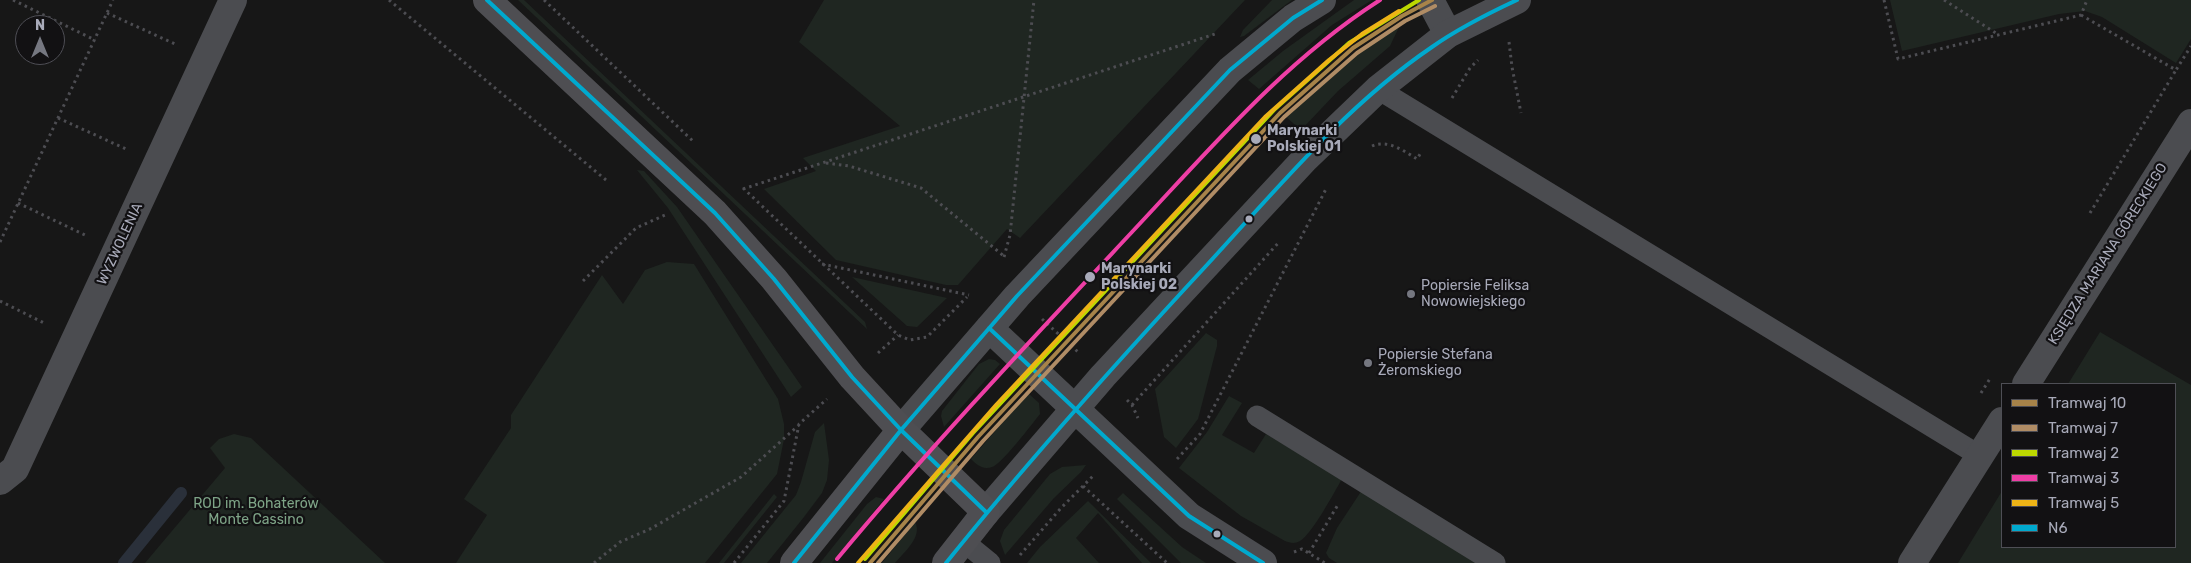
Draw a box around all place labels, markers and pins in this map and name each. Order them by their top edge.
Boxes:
place label: Marynarki Polskiej 01 [1267,123,1341,156]
marker: Marynarki Polskiej 01 [1249,132,1263,146]
unlabelled marker [1244,214,1254,224]
place label: Marynarki Polskiej 02 [1101,261,1177,294]
marker: Marynarki Polskiej 02 [1083,270,1097,284]
place label: Popiersie Feliksa Nowowiejskiego [1421,278,1529,310]
marker: Popiersie Feliksa Nowowiejskiego [1405,288,1417,300]
place label: Popiersie Stefana Żeromskiego [1378,347,1493,380]
marker: Popiersie Stefana Żeromskiego [1362,357,1374,369]
unlabelled marker [1212,529,1222,539]

